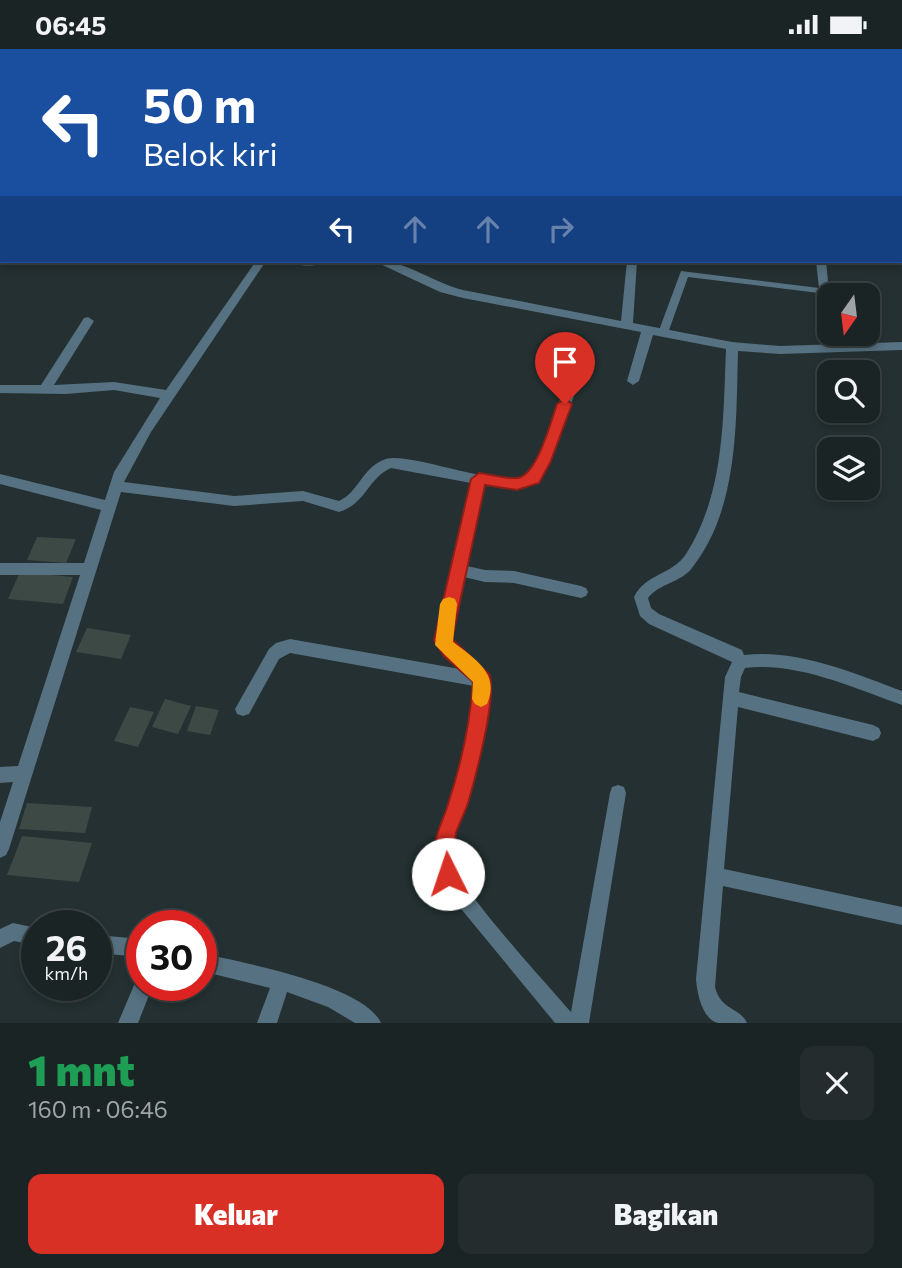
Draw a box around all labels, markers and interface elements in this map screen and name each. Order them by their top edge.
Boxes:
text: 06:45 [35,9,106,40]
text: 50 m [143,73,256,133]
icon: left [28,77,119,168]
text: Belok kiri [143,133,278,173]
icon: left [323,210,361,248]
icon: ahead [396,210,434,248]
icon: ahead [469,210,507,248]
icon: right [542,210,580,248]
north arrow [817,283,880,347]
map controls [817,283,880,500]
pin [535,332,595,404]
icon: arrive [546,343,584,381]
button: search [817,360,880,423]
button: layers [817,437,880,500]
position arrow [411,837,485,911]
speed limit sign: 30 [126,910,217,1001]
text: 26 [46,925,87,968]
text: km/h [45,962,88,984]
text: 1 mnt [28,1043,135,1095]
button: close [800,1046,874,1120]
text: 160 m · 06:46 [28,1095,168,1123]
button: Keluar [28,1174,444,1254]
button: Bagikan [458,1174,874,1254]

